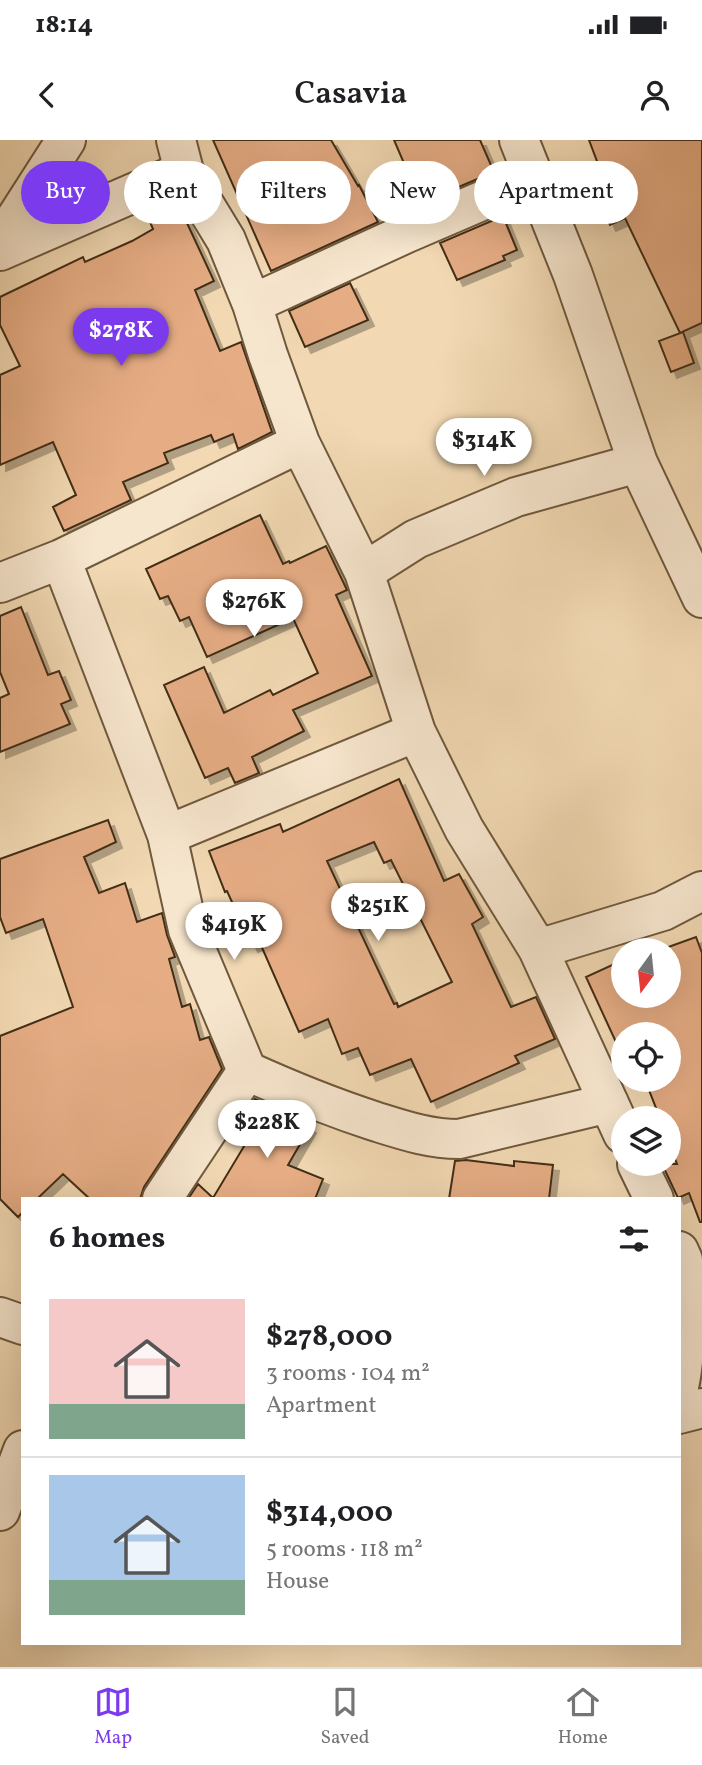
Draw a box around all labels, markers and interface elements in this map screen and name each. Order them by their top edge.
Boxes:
text: 18:14 [35,7,93,43]
text: Casavia [295,73,407,117]
icon: back [28,76,66,114]
icon: person [636,76,674,114]
chip: Buy [21,161,110,224]
chip: Rent [124,161,222,224]
chip: Filters [236,161,351,224]
chip: New [365,161,460,224]
chip: Apartment [474,161,638,224]
pin: $278K [72,308,170,368]
text: $278K [89,315,153,347]
pin: $314K [435,418,533,478]
text: $314K [452,425,516,457]
pin: $276K [205,580,303,639]
text: $276K [222,586,286,618]
pin: $251K [329,884,427,943]
text: $251K [347,890,409,922]
pin: $419K [185,902,283,962]
text: $419K [201,909,267,941]
north arrow [611,938,681,1008]
map controls [611,938,681,1176]
button: locate [611,1022,681,1092]
pin: $228K [218,1100,316,1160]
button: layers [611,1106,681,1176]
text: $228K [234,1107,300,1139]
text: 6 homes [49,1218,165,1260]
icon: filters [615,1220,653,1258]
text: $278,000 [266,1316,392,1358]
icon: home [105,1327,189,1411]
text: 3 rooms · 104 m² [266,1358,430,1390]
text: Apartment [266,1390,377,1422]
text: $314,000 [266,1492,393,1534]
icon: home [105,1503,189,1587]
text: 5 rooms · 118 m² [266,1534,423,1566]
text: House [266,1566,329,1598]
tab: Map [94,1683,132,1751]
tab: Saved [320,1683,369,1751]
tab: Home [558,1683,608,1751]

